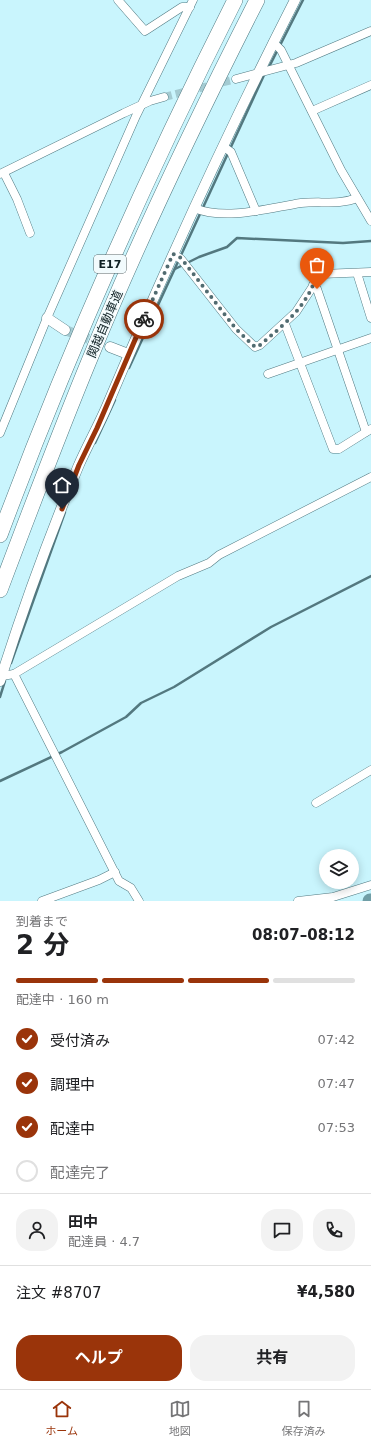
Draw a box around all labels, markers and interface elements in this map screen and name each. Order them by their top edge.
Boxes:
pin [300,248,334,289]
icon: bag [306,254,328,276]
road number: E17 [94,255,126,273]
street label: 関越自動車道 [84,288,126,360]
courier [124,299,164,339]
icon: bike [133,308,155,330]
pin [45,468,79,509]
icon: home [51,474,73,496]
map controls [319,849,359,889]
button: layers [319,849,359,889]
text: 到着まで [16,914,68,929]
text: 08:07–08:12 [252,926,355,944]
text: 2 分 [16,930,69,960]
text: 配達中 · 160 m [16,992,109,1007]
icon: check [16,1028,38,1050]
text: 受付済み [50,1032,110,1050]
text: 07:42 [318,1032,355,1047]
icon: check [16,1072,38,1094]
text: 調理中 [50,1076,95,1094]
text: 07:47 [318,1076,355,1091]
icon: check [16,1116,38,1138]
text: 配達中 [50,1120,95,1138]
text: 07:53 [318,1120,355,1135]
text: 配達完了 [50,1164,110,1182]
button: person [16,1209,58,1251]
button: chat [261,1209,303,1251]
button: phone [313,1209,355,1251]
text: 田中 [68,1213,98,1231]
text: 配達員 · 4.7 [68,1234,140,1249]
text: ¥4,580 [297,1283,355,1301]
text: 注文 #8707 [16,1284,102,1302]
button: ヘルプ [16,1335,182,1381]
button: 共有 [190,1335,355,1381]
tab: ホーム [45,1398,78,1438]
tab: 地図 [169,1398,191,1438]
tab: 保存済み [282,1398,326,1438]

